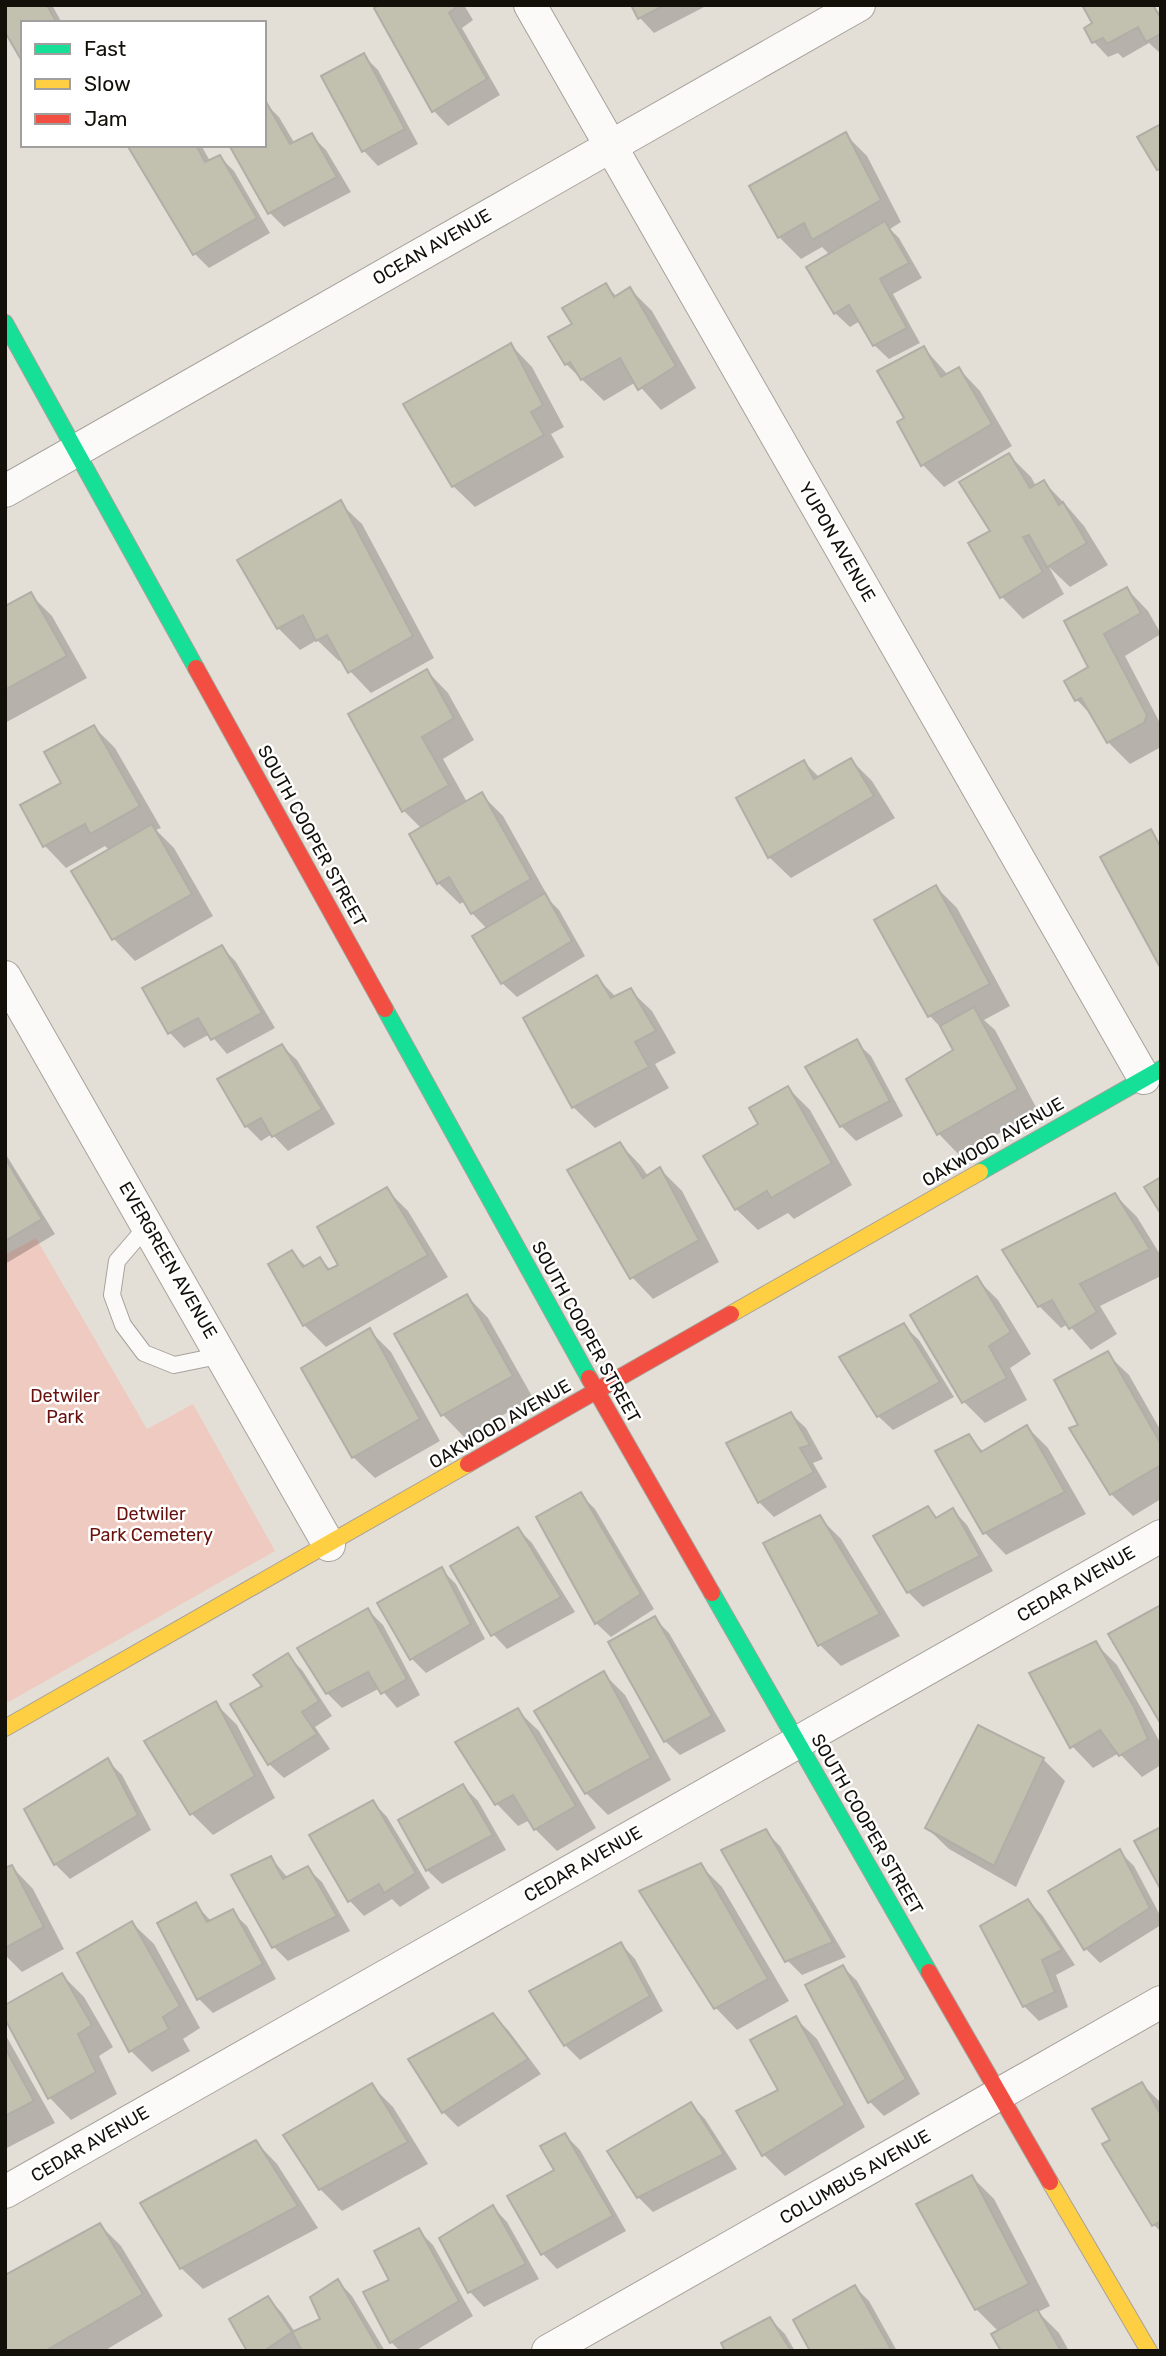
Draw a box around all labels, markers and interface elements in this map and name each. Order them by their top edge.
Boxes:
legend [21,21,266,147]
text: Fast [84,36,126,61]
text: Slow [84,71,131,96]
text: Jam [84,106,128,131]
street label: OCEAN AVENUE [369,204,495,290]
street label: YUPON AVENUE [794,478,880,606]
street label: SOUTH COOPER STREET [253,741,371,931]
street label: OAKWOOD AVENUE [918,1093,1068,1191]
street label: EVERGREEN AVENUE [114,1178,222,1342]
street label: SOUTH COOPER STREET [527,1237,645,1427]
street label: OAKWOOD AVENUE [425,1375,575,1473]
park label: Detwiler Park [30,1385,100,1428]
park label: Detwiler Park Cemetery [89,1503,213,1546]
street label: CEDAR AVENUE [1013,1541,1139,1627]
street label: SOUTH COOPER STREET [806,1730,928,1918]
street label: CEDAR AVENUE [520,1821,646,1907]
street label: CEDAR AVENUE [27,2101,153,2187]
street label: COLUMBUS AVENUE [776,2125,934,2229]

